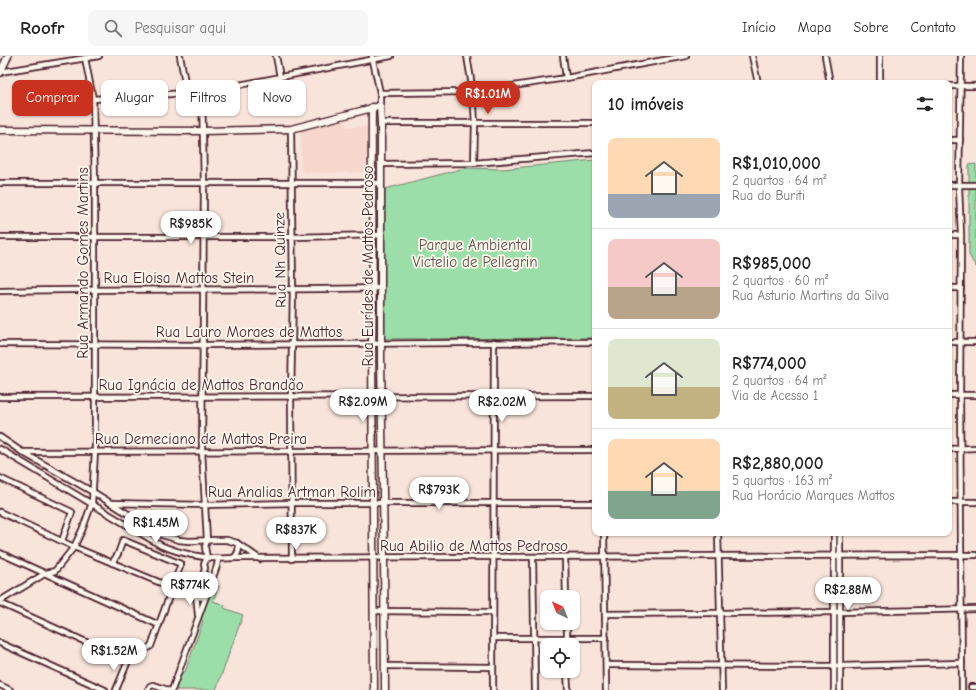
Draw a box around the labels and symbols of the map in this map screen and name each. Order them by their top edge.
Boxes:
pin: R$1.01M [451,81,525,115]
street label: Rua Eurídes de Mattos Pedroso [359,165,377,367]
street label: Rua Armando Gomes Martins [74,167,92,359]
pin: R$985K [158,211,224,245]
street label: Rua Nh Quinze [270,211,290,308]
park label: Parque Ambiental Victelio de Pellegrin [412,236,538,271]
street label: Rua Eloisa Mattos Stein [104,269,254,287]
street label: Rua Lauro Moraes de Mattos [156,323,342,341]
street label: Rua Ignácia de Mattos Brandão [98,376,304,394]
pin: R$2.09M [326,389,400,423]
pin: R$2.02M [465,389,539,423]
street label: Rua Demeciano de Mattos Preira [95,430,307,448]
pin: R$793K [406,477,472,511]
street label: Rua Analias Artman Rolim [208,483,376,501]
pin: R$1.45M [119,510,193,544]
pin: R$837K [263,517,329,551]
street label: Rua Abilio de Mattos Pedroso [380,537,568,555]
pin: R$774K [157,572,223,606]
pin: R$2.88M [811,577,885,611]
north arrow [540,590,580,630]
pin: R$1.52M [77,638,151,672]

